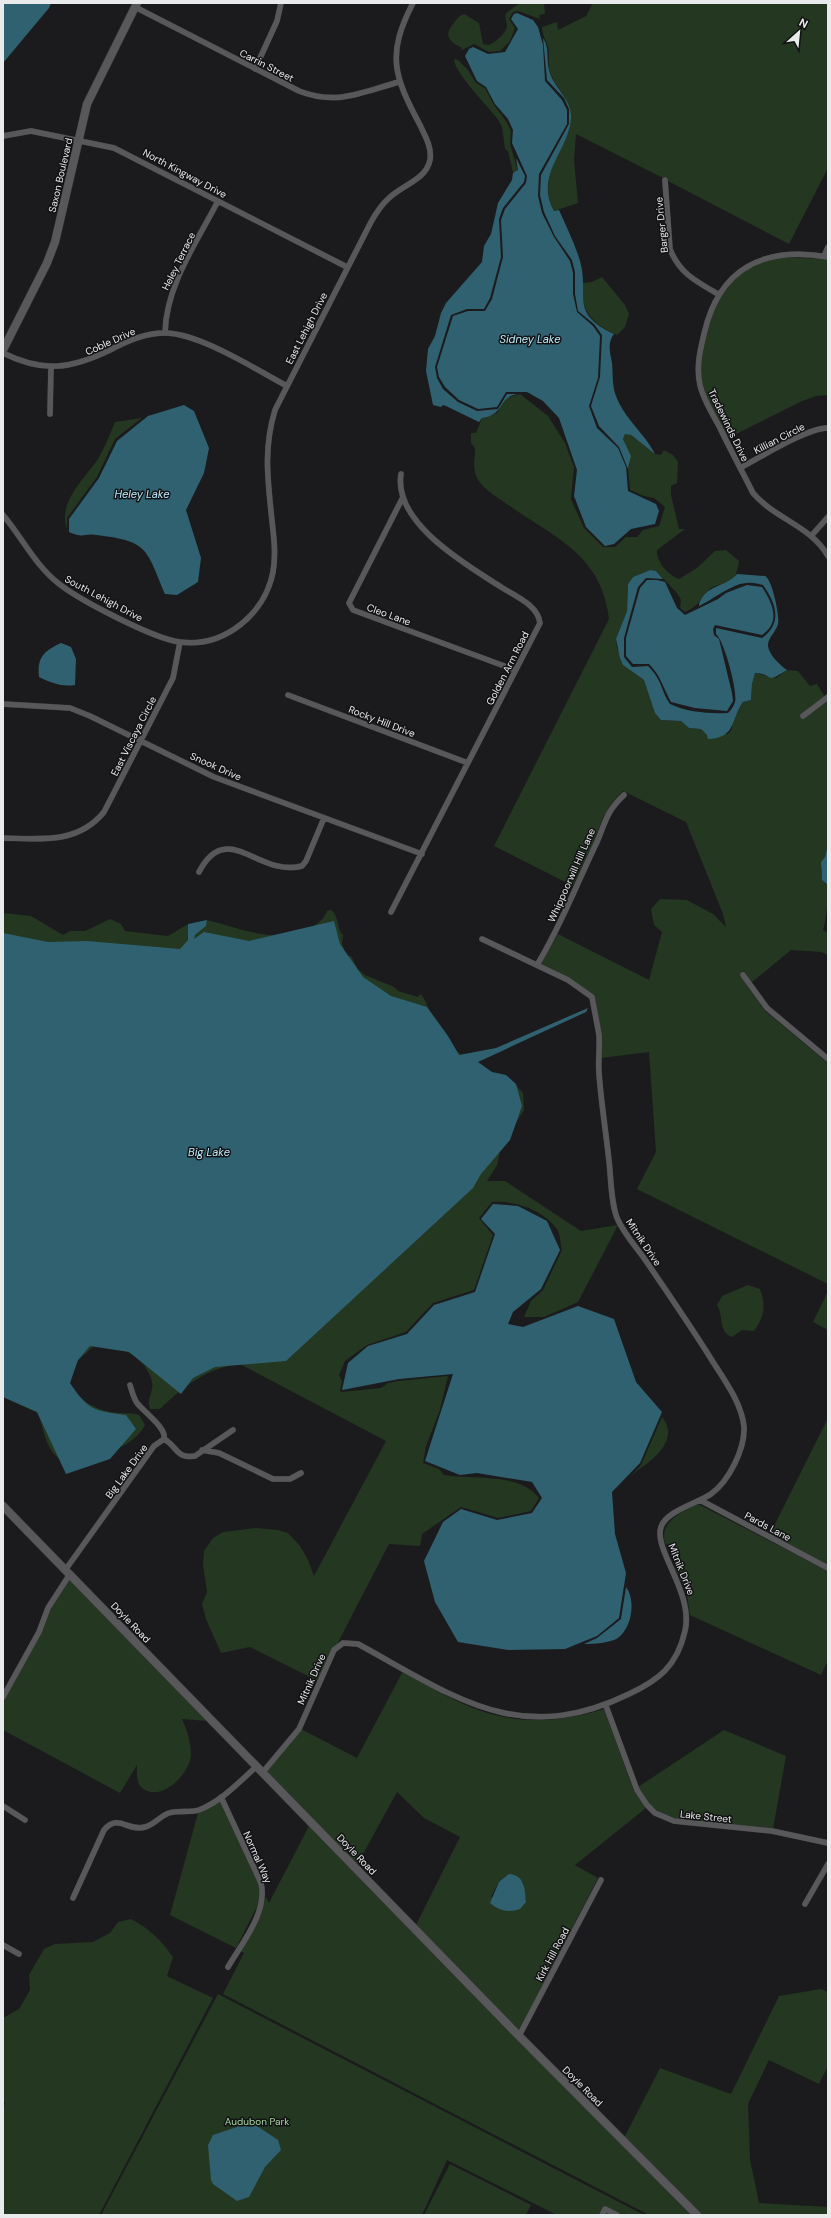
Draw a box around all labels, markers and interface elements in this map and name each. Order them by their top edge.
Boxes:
north arrow [779,12,819,52]
text: N [797,15,810,31]
street label: Carrin Street [237,46,296,85]
street label: Saxon Boulevard [46,137,75,214]
street label: North Kingway Drive [141,146,229,201]
street label: Barger Drive [652,196,671,254]
street label: Heley Terrace [159,230,198,292]
street label: East Lehigh Drive [283,290,330,366]
street label: Coble Drive [83,324,138,358]
water label: Sidney Lake [500,332,561,346]
street label: Tradewinds Drive [705,387,752,464]
street label: Killian Circle [751,420,807,457]
water label: Heley Lake [114,487,170,501]
street label: South Lehigh Drive [63,572,145,625]
street label: Cleo Lane [365,601,413,629]
street label: Golden Arm Road [483,629,532,707]
street label: East Viscaya Circle [108,694,159,778]
street label: Rocky Hill Drive [347,703,417,740]
street label: Snook Drive [188,749,244,784]
street label: Whippoorwill Hill Lane [545,826,598,924]
water label: Big Lake [188,1145,230,1159]
street label: Mitnik Drive [623,1216,664,1269]
street label: Big Lake Drive [102,1441,151,1501]
street label: Pards Lane [742,1509,793,1544]
street label: Mitnik Drive [665,1542,698,1597]
street label: Doyle Road [108,1599,153,1646]
street label: Mitnik Drive [294,1651,329,1707]
street label: Lake Street [679,1807,733,1826]
street label: Normal Way [240,1829,275,1886]
street label: Doyle Road [334,1831,379,1878]
street label: Kirk Hill Road [533,1925,572,1983]
street label: Doyle Road [560,2063,606,2109]
park label: Audubon Park [225,2115,289,2128]

